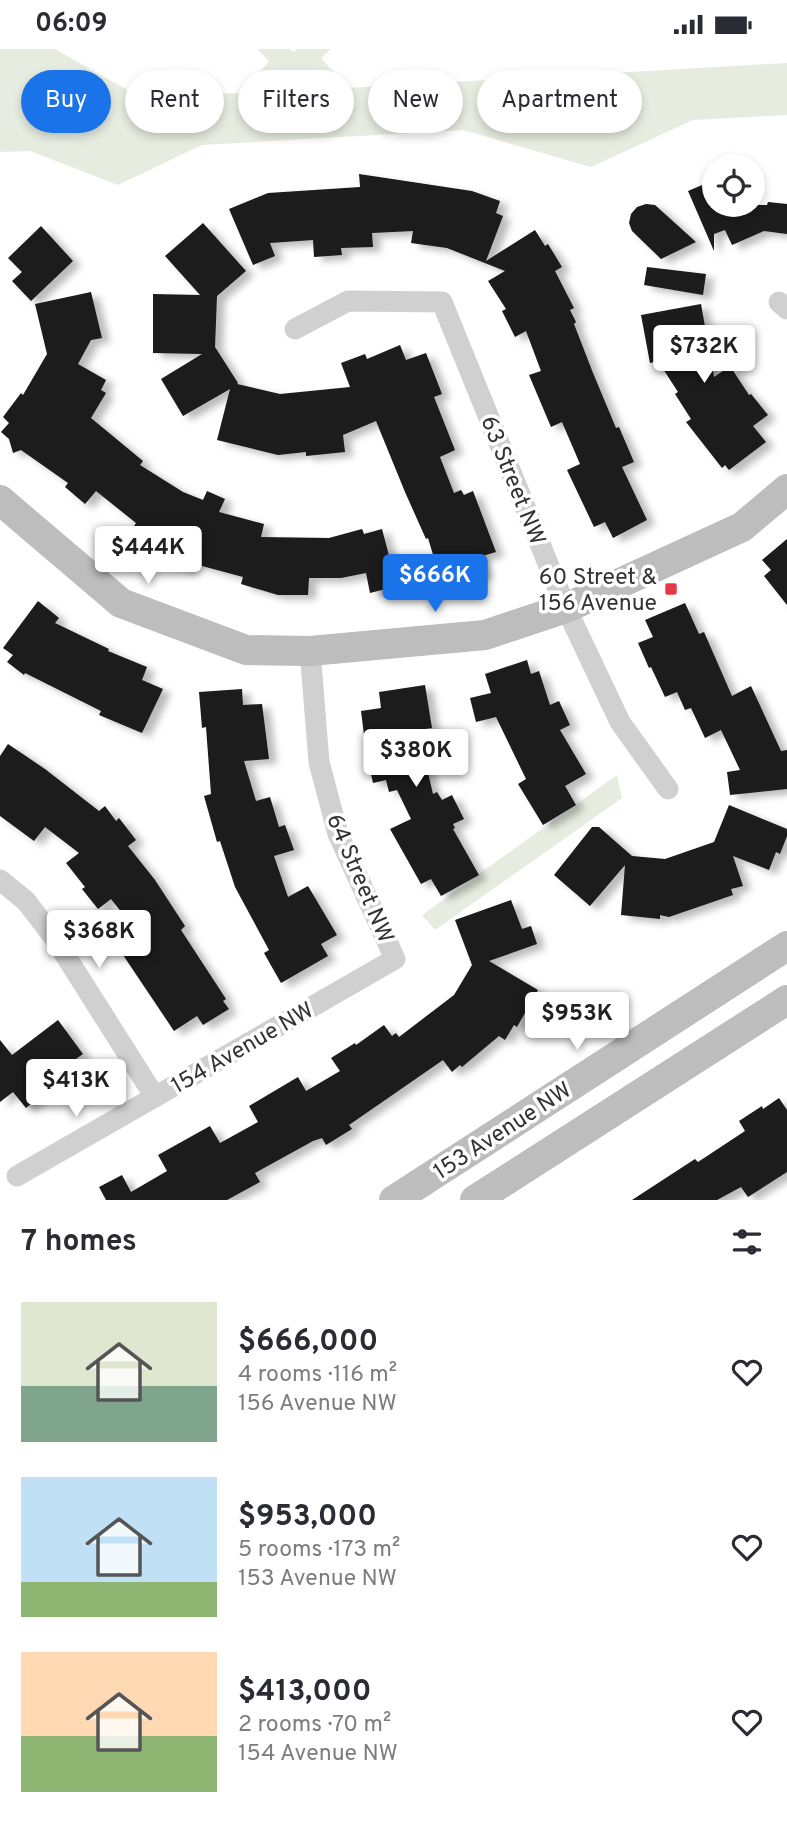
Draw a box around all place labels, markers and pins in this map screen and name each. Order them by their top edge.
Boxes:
pin: $732K [655,325,753,385]
pin: $444K [99,526,197,586]
pin: $666K [386,554,484,614]
place label: 60 Street & 156 Avenue [539,564,657,619]
marker: 60 Street & 156 Avenue [663,581,679,597]
pin: $380K [367,729,465,789]
pin: $368K [50,911,148,970]
pin: $953K [528,993,626,1052]
pin: $413K [27,1059,125,1119]

